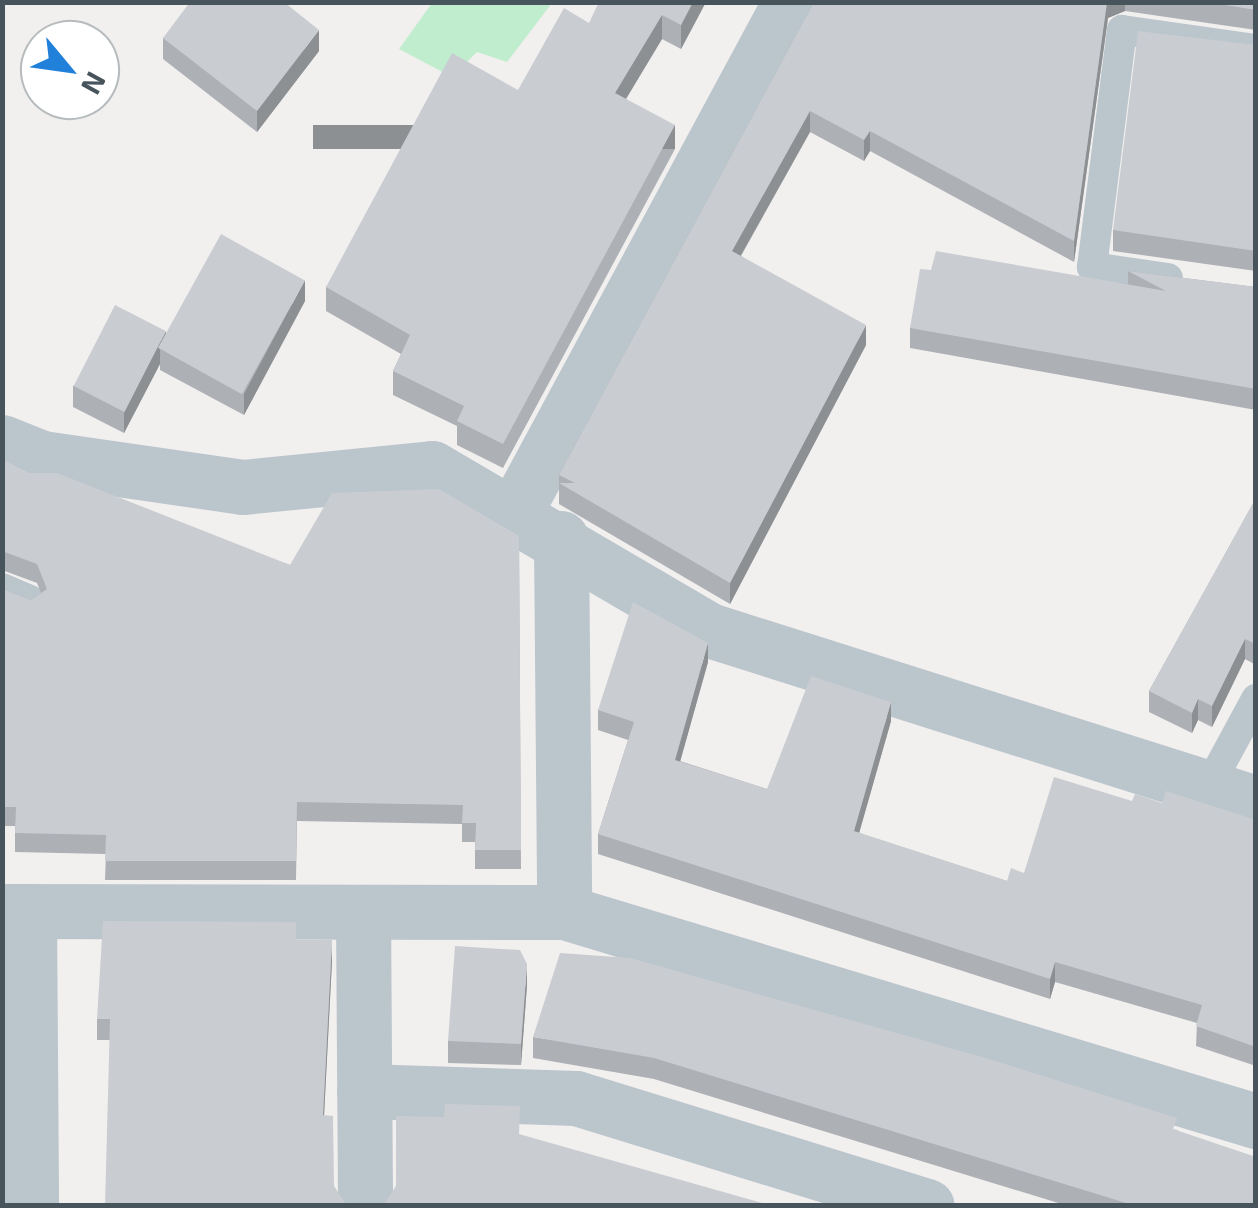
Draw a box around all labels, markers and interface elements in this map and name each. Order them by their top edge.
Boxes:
north arrow [20,20,120,120]
text: N [75,66,114,101]

